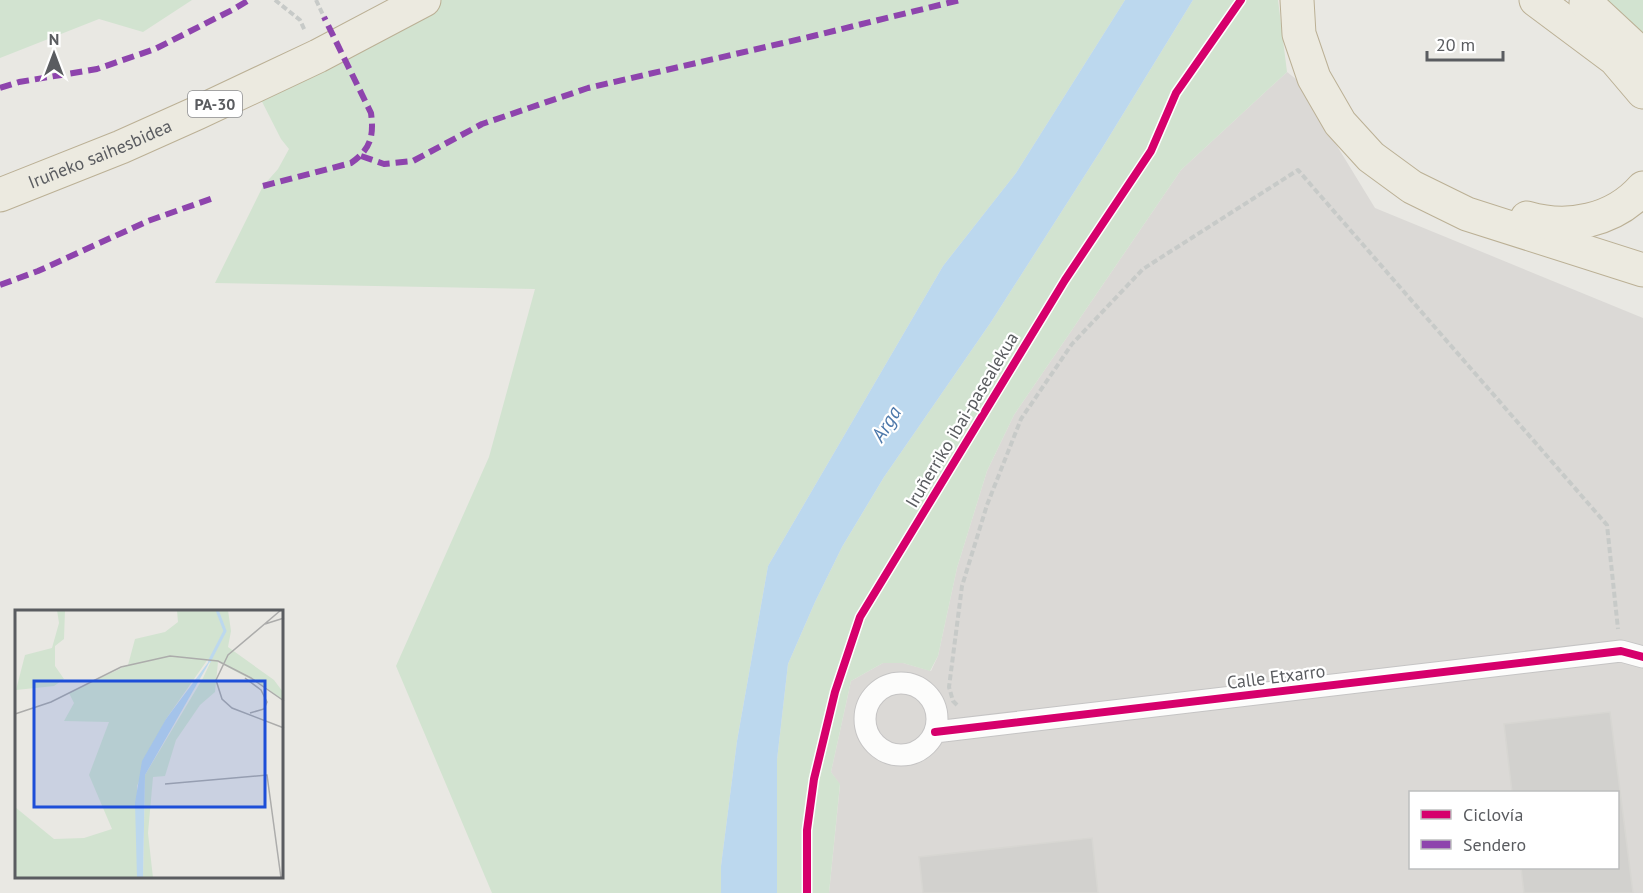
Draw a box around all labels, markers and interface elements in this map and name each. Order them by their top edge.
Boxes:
north arrow [24,24,84,84]
scale bar [1427,24,1504,62]
text: N [49,29,59,49]
text: 20 m [1436,33,1475,56]
road number: PA-30 [188,91,242,117]
street label: Iruñeko saihesbidea [25,114,175,194]
street label: Iruñerriko ibai-pasealekua [900,328,1023,512]
water label: Arga [865,401,907,448]
inset map [15,610,284,878]
street label: Calle Etxarro [1225,659,1326,694]
legend [1409,791,1619,869]
text: Ciclovía [1463,803,1523,826]
text: Sendero [1463,833,1526,856]

